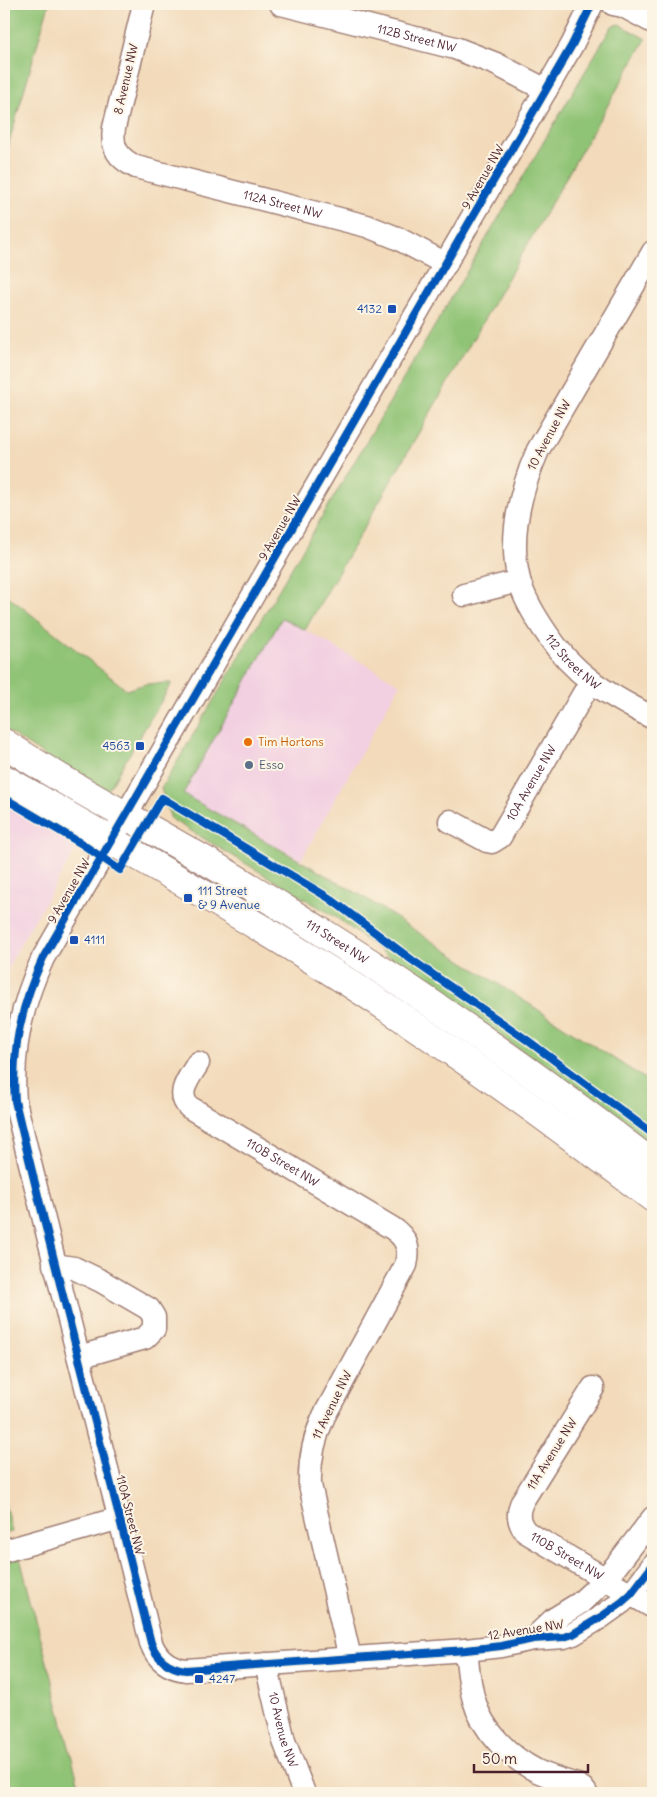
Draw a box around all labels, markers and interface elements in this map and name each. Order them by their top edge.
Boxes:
street label: 112B Street NW [376,21,458,55]
street label: 8 Avenue NW [110,42,141,116]
street label: 9 Avenue NW [458,142,507,212]
street label: 112A Street NW [242,187,324,221]
place label: 4132 [357,301,382,316]
marker: 4132 [386,303,398,315]
street label: 10 Avenue NW [524,397,573,473]
street label: 9 Avenue NW [255,493,304,563]
street label: 112 Street NW [542,631,604,693]
place label: Tim Hortons [258,734,324,749]
marker: Tim Hortons [242,736,254,748]
place label: 4563 [102,738,130,753]
marker: 4563 [134,740,146,752]
street label: 10A Avenue NW [503,742,559,824]
place label: Esso [259,757,284,772]
marker: Esso [243,759,255,771]
street label: 9 Avenue NW [44,856,93,926]
place label: 111 Street & 9 Avenue [198,883,260,912]
marker: 111 Street & 9 Avenue [182,892,194,904]
street label: 111 Street NW [303,916,372,967]
place label: 4111 [84,932,105,947]
marker: 4111 [68,934,80,946]
street label: 110B Street NW [243,1135,322,1190]
street label: 11 Avenue NW [308,1368,355,1442]
street label: 11A Avenue NW [523,1415,580,1493]
street label: 110A Street NW [113,1473,148,1557]
street label: 110B Street NW [528,1528,606,1583]
street label: 12 Avenue NW [487,1616,565,1643]
place label: 4247 [209,1671,235,1686]
marker: 4247 [193,1673,205,1685]
street label: 10 Avenue NW [266,1690,301,1770]
scale bar [474,1742,588,1774]
text: 50 m [482,1749,517,1768]

